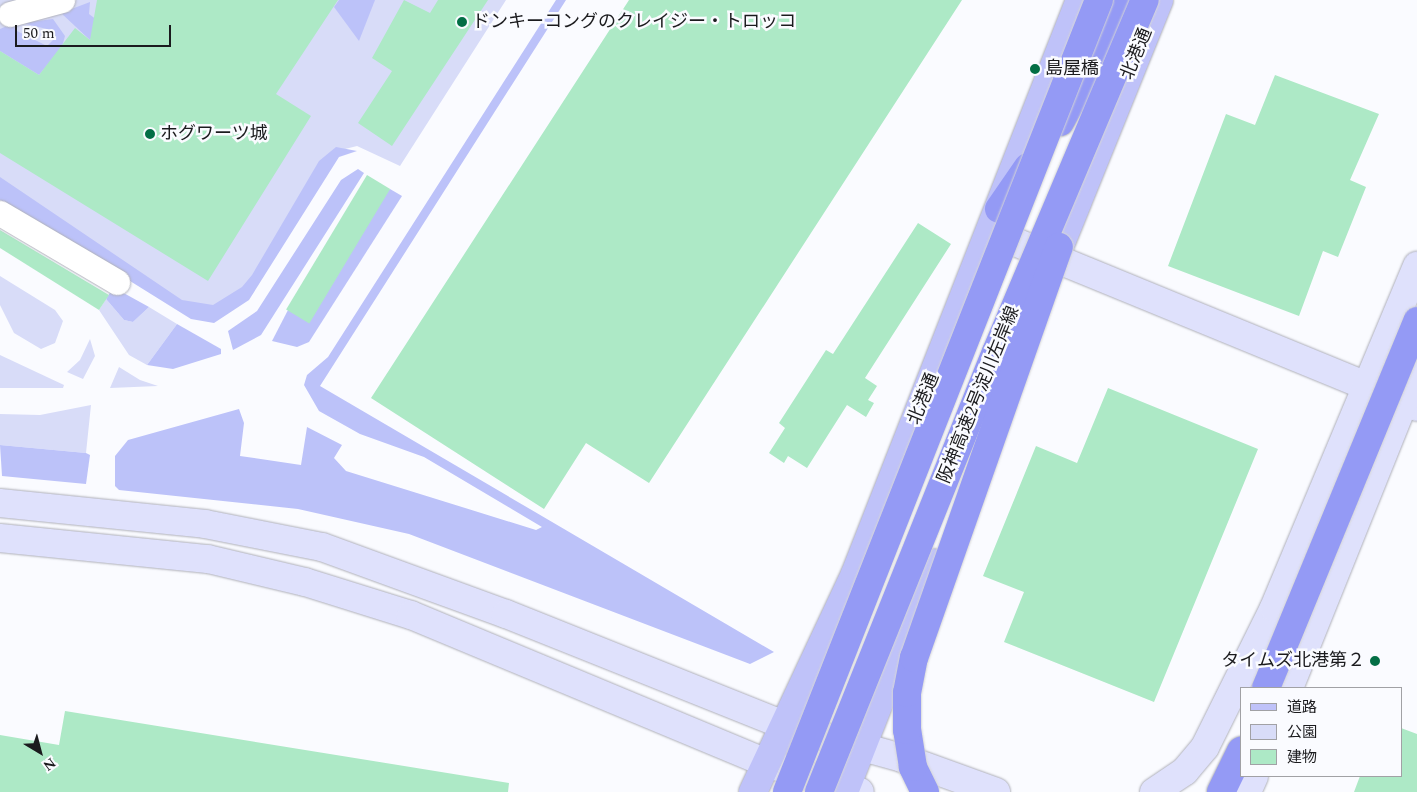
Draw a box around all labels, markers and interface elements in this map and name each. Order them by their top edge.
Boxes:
place label: ドンキーコングのクレイジー・トロッコ [472,11,796,33]
scale bar [18,15,174,47]
marker: ドンキーコングのクレイジー・トロッコ [456,16,468,28]
text: 50 m [23,22,55,45]
street label: 北港通 [1117,25,1157,83]
place label: 島屋橋 [1045,58,1099,80]
marker: 島屋橋 [1029,63,1041,75]
place label: ホグワーツ城 [160,123,268,145]
marker: ホグワーツ城 [144,128,156,140]
street label: 阪神高速2号淀川左岸線 [934,303,1024,487]
street label: 北港通 [904,370,944,428]
place label: タイムズ北港第２ [1221,650,1365,672]
marker: タイムズ北港第２ [1369,655,1381,667]
legend [1240,687,1402,777]
text: 道路 [1287,696,1317,719]
text: 公園 [1287,721,1317,744]
north arrow [15,727,65,777]
text: 建物 [1287,746,1317,769]
text: N [38,753,60,776]

